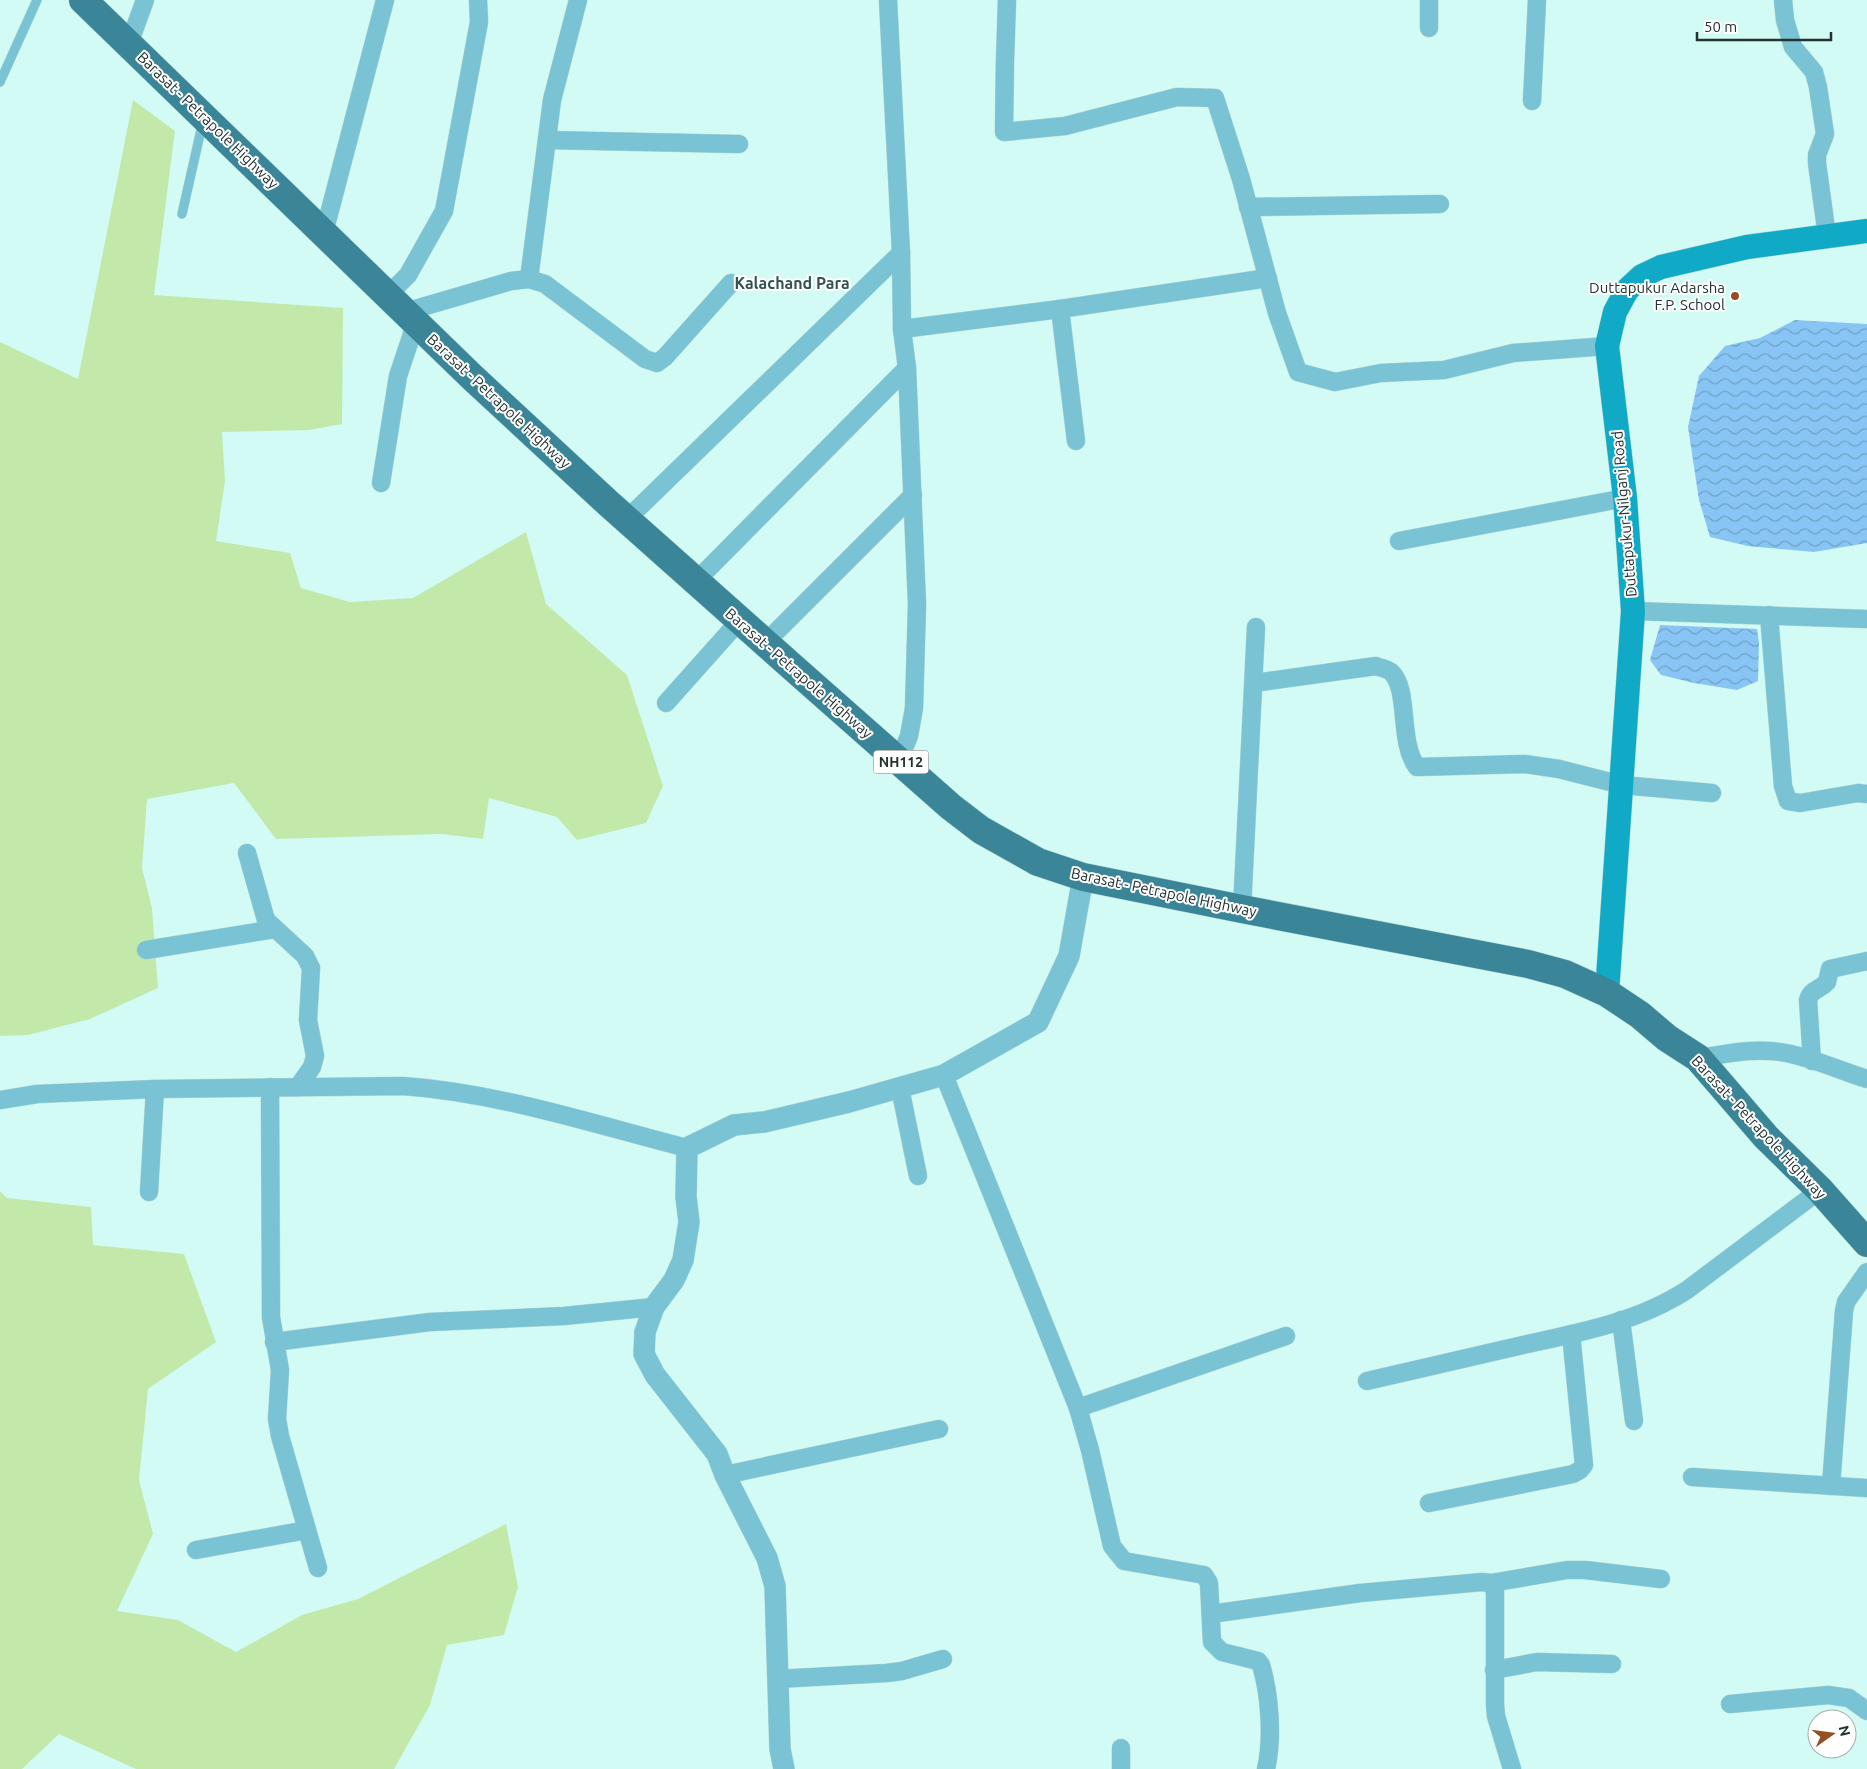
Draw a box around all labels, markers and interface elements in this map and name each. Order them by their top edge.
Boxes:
scale bar [1697,10,1831,42]
text: 50 m [1704,18,1737,35]
street label: Barasat - Petrapole Highway [134,48,282,192]
district label: Kalachand Para [734,274,850,292]
place label: Duttapukur Adarsha F.P. School [1589,279,1725,313]
marker: Duttapukur Adarsha F.P. School [1729,290,1741,302]
street label: Barasat - Petrapole Highway [424,330,574,472]
street label: Duttapukur-Nilganj Road [1608,430,1640,598]
street label: Barasat - Petrapole Highway [722,605,876,741]
road number: NH112 [874,750,928,774]
street label: Barasat - Petrapole Highway [1070,864,1258,920]
street label: Barasat - Petrapole Highway [1688,1052,1830,1202]
north arrow [1807,1709,1857,1759]
text: N [1836,1724,1854,1738]

